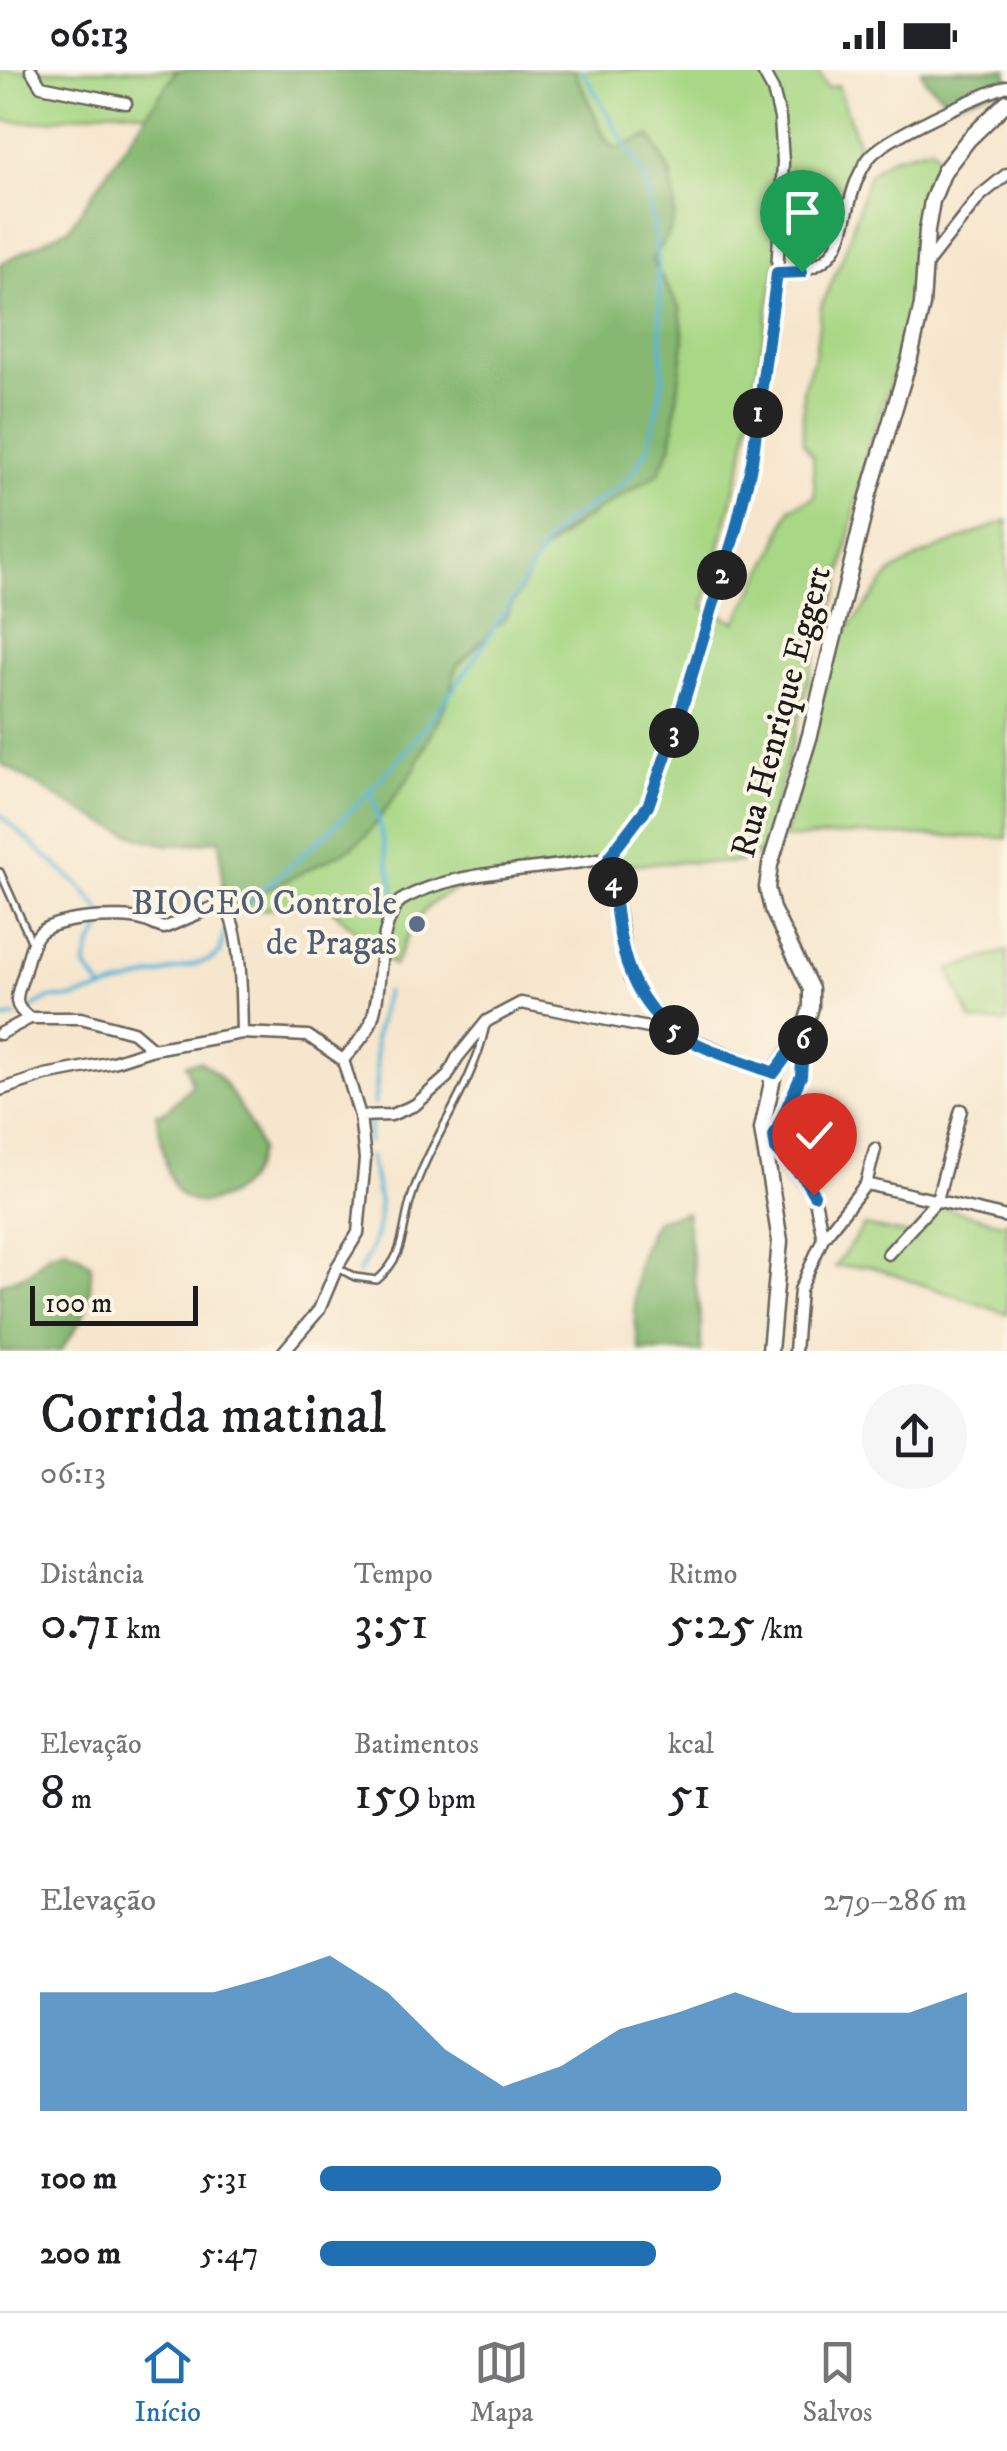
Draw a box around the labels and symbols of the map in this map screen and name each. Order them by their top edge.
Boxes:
pin [760,170,845,273]
pin: 1 [733,388,783,438]
pin: 2 [697,550,747,600]
street label: Rua Henrique Eggert [722,561,842,863]
pin: 3 [649,708,699,758]
pin: 4 [588,857,638,907]
place label: BIOCEO Controle de Pragas [131,882,397,966]
marker: BIOCEO Controle de Pragas [406,913,428,935]
pin: 5 [649,1005,699,1055]
pin: 6 [778,1015,828,1065]
pin [772,1093,857,1196]
scale bar [30,1281,198,1326]

